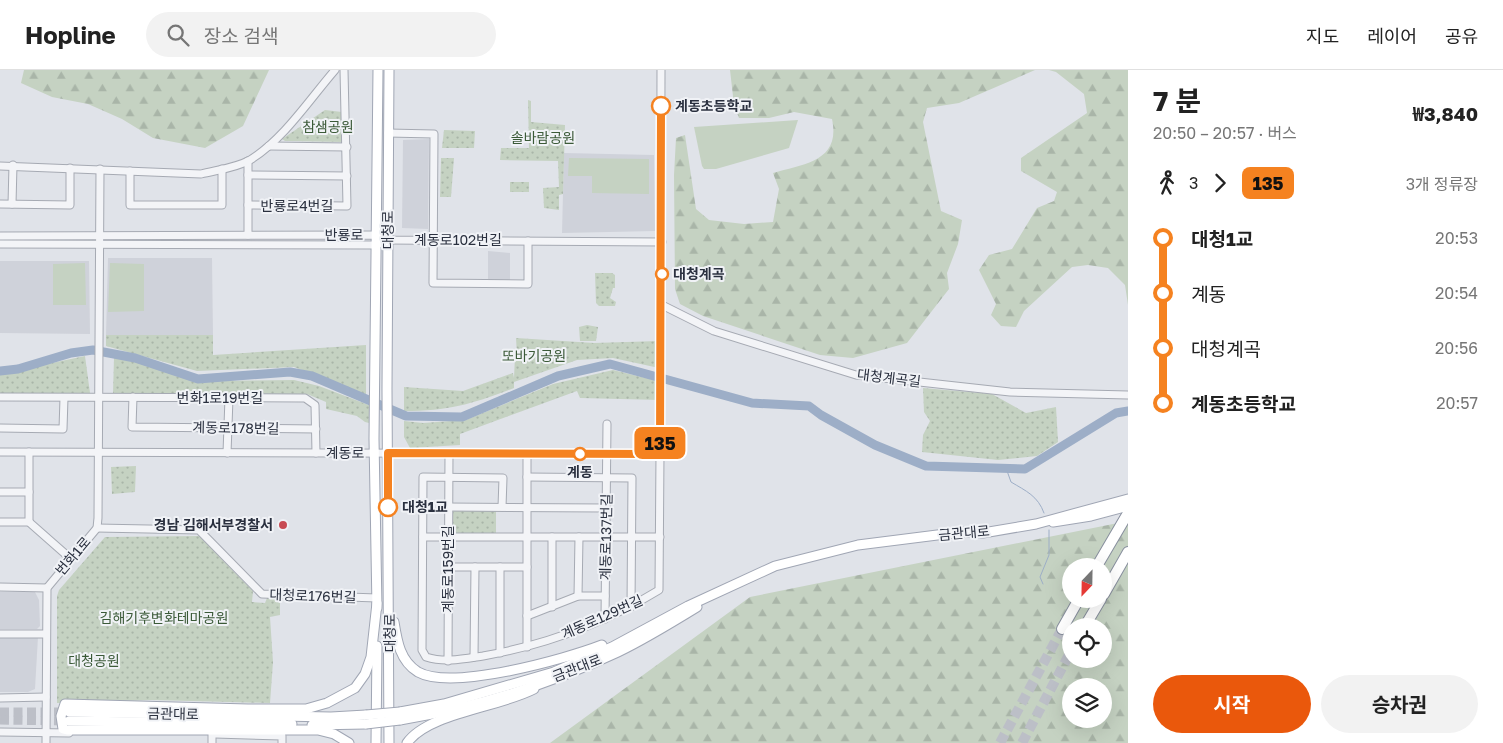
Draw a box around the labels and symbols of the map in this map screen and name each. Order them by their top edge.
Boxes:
marker: 계동초등학교 [651,96,671,116]
place label: 계동초등학교 [675,97,752,114]
park label: 참샘공원 [302,118,354,135]
park label: 솔바람공원 [511,129,575,146]
street label: 반룡로4번길 [261,197,333,214]
street label: 대청로 [379,211,396,249]
street label: 반룡로 [325,226,363,243]
street label: 계동로102번길 [414,231,502,248]
place label: 대청계곡 [673,265,725,282]
marker: 대청계곡 [655,267,669,281]
park label: 또바기공원 [502,347,566,364]
street label: 대청계곡길 [856,365,922,390]
street label: 번화1로19번길 [177,389,263,406]
street label: 계동로178번길 [192,418,280,437]
line badge: 135 [631,427,689,459]
street label: 계동로 [326,444,364,461]
marker: 계동 [573,447,587,461]
place label: 계동 [567,463,593,480]
street label: 계동로137번길 [596,493,615,581]
marker: 대청1교 [378,497,398,517]
place label: 대청1교 [402,498,448,515]
place label: 경남 김해서부경찰서 [154,516,273,533]
marker: 경남 김해서부경찰서 [277,519,289,531]
street label: 금관대로 [938,522,990,543]
street label: 계동로159번길 [439,525,456,613]
street label: 번화1로 [52,533,94,579]
north arrow [1062,558,1112,608]
street label: 대청로176번길 [269,585,357,606]
street label: 계동로129번길 [558,591,645,642]
park label: 김해기후변화테마공원 [100,609,228,626]
street label: 대청로 [381,614,398,652]
street label: 금관대로 [550,650,604,685]
park label: 대청공원 [68,652,120,669]
street label: 금관대로 [147,705,199,722]

